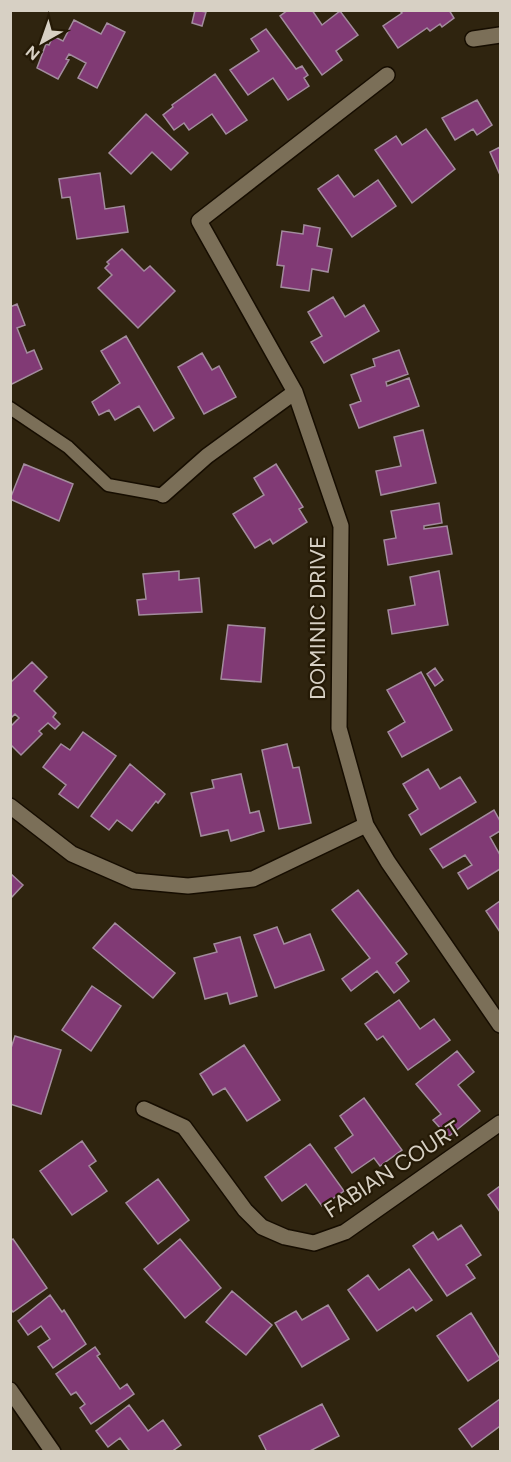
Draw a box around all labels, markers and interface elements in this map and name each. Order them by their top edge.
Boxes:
north arrow [12,12,72,72]
text: N [22,42,44,64]
street label: DOMINIC DRIVE [304,536,331,700]
street label: FABIAN COURT [319,1115,466,1224]

